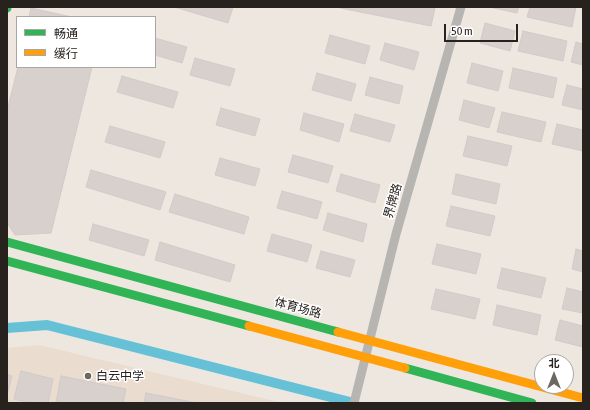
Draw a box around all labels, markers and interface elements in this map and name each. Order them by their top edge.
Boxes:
legend [16,16,156,68]
scale bar [446,16,520,42]
text: 50 m [451,24,473,38]
text: 畅通 [54,27,78,41]
text: 缓行 [54,47,78,61]
street label: 界牌路 [381,182,405,220]
street label: 体育场路 [273,295,323,321]
north arrow [534,354,574,394]
text: 北 [549,357,560,369]
place label: 白云中学 [96,369,144,383]
marker: 白云中学 [83,371,93,381]

